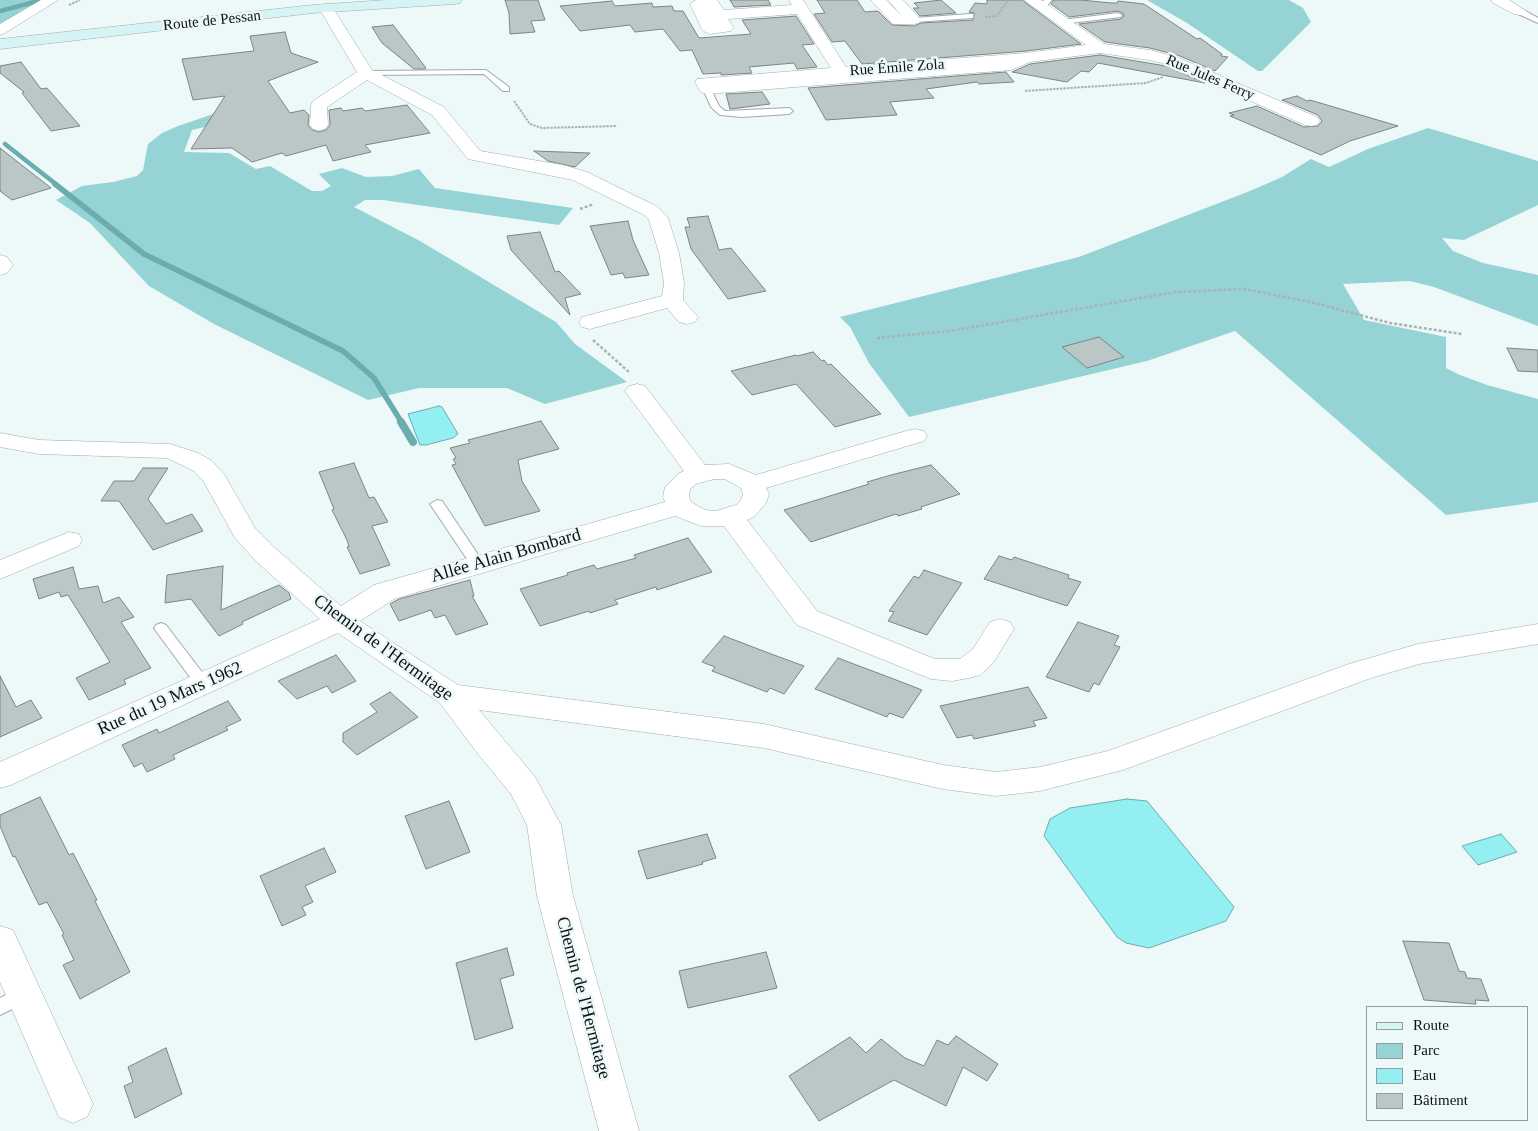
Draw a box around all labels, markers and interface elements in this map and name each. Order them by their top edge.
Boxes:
street label: Route de Pessan [162,7,262,35]
street label: Rue Jules Ferry [1163,51,1257,105]
street label: Rue Émile Zola [849,56,945,80]
street label: Allée Alain Bombard [429,524,583,588]
street label: Chemin de l'Hermitage [309,590,457,706]
street label: Rue du 19 Mars 1962 [94,657,246,741]
street label: Chemin de l'Hermitage [551,914,615,1082]
legend [1366,1006,1528,1121]
text: Route [1413,1017,1449,1033]
text: Parc [1413,1042,1440,1058]
text: Eau [1413,1067,1436,1083]
text: Bâtiment [1413,1092,1468,1108]

